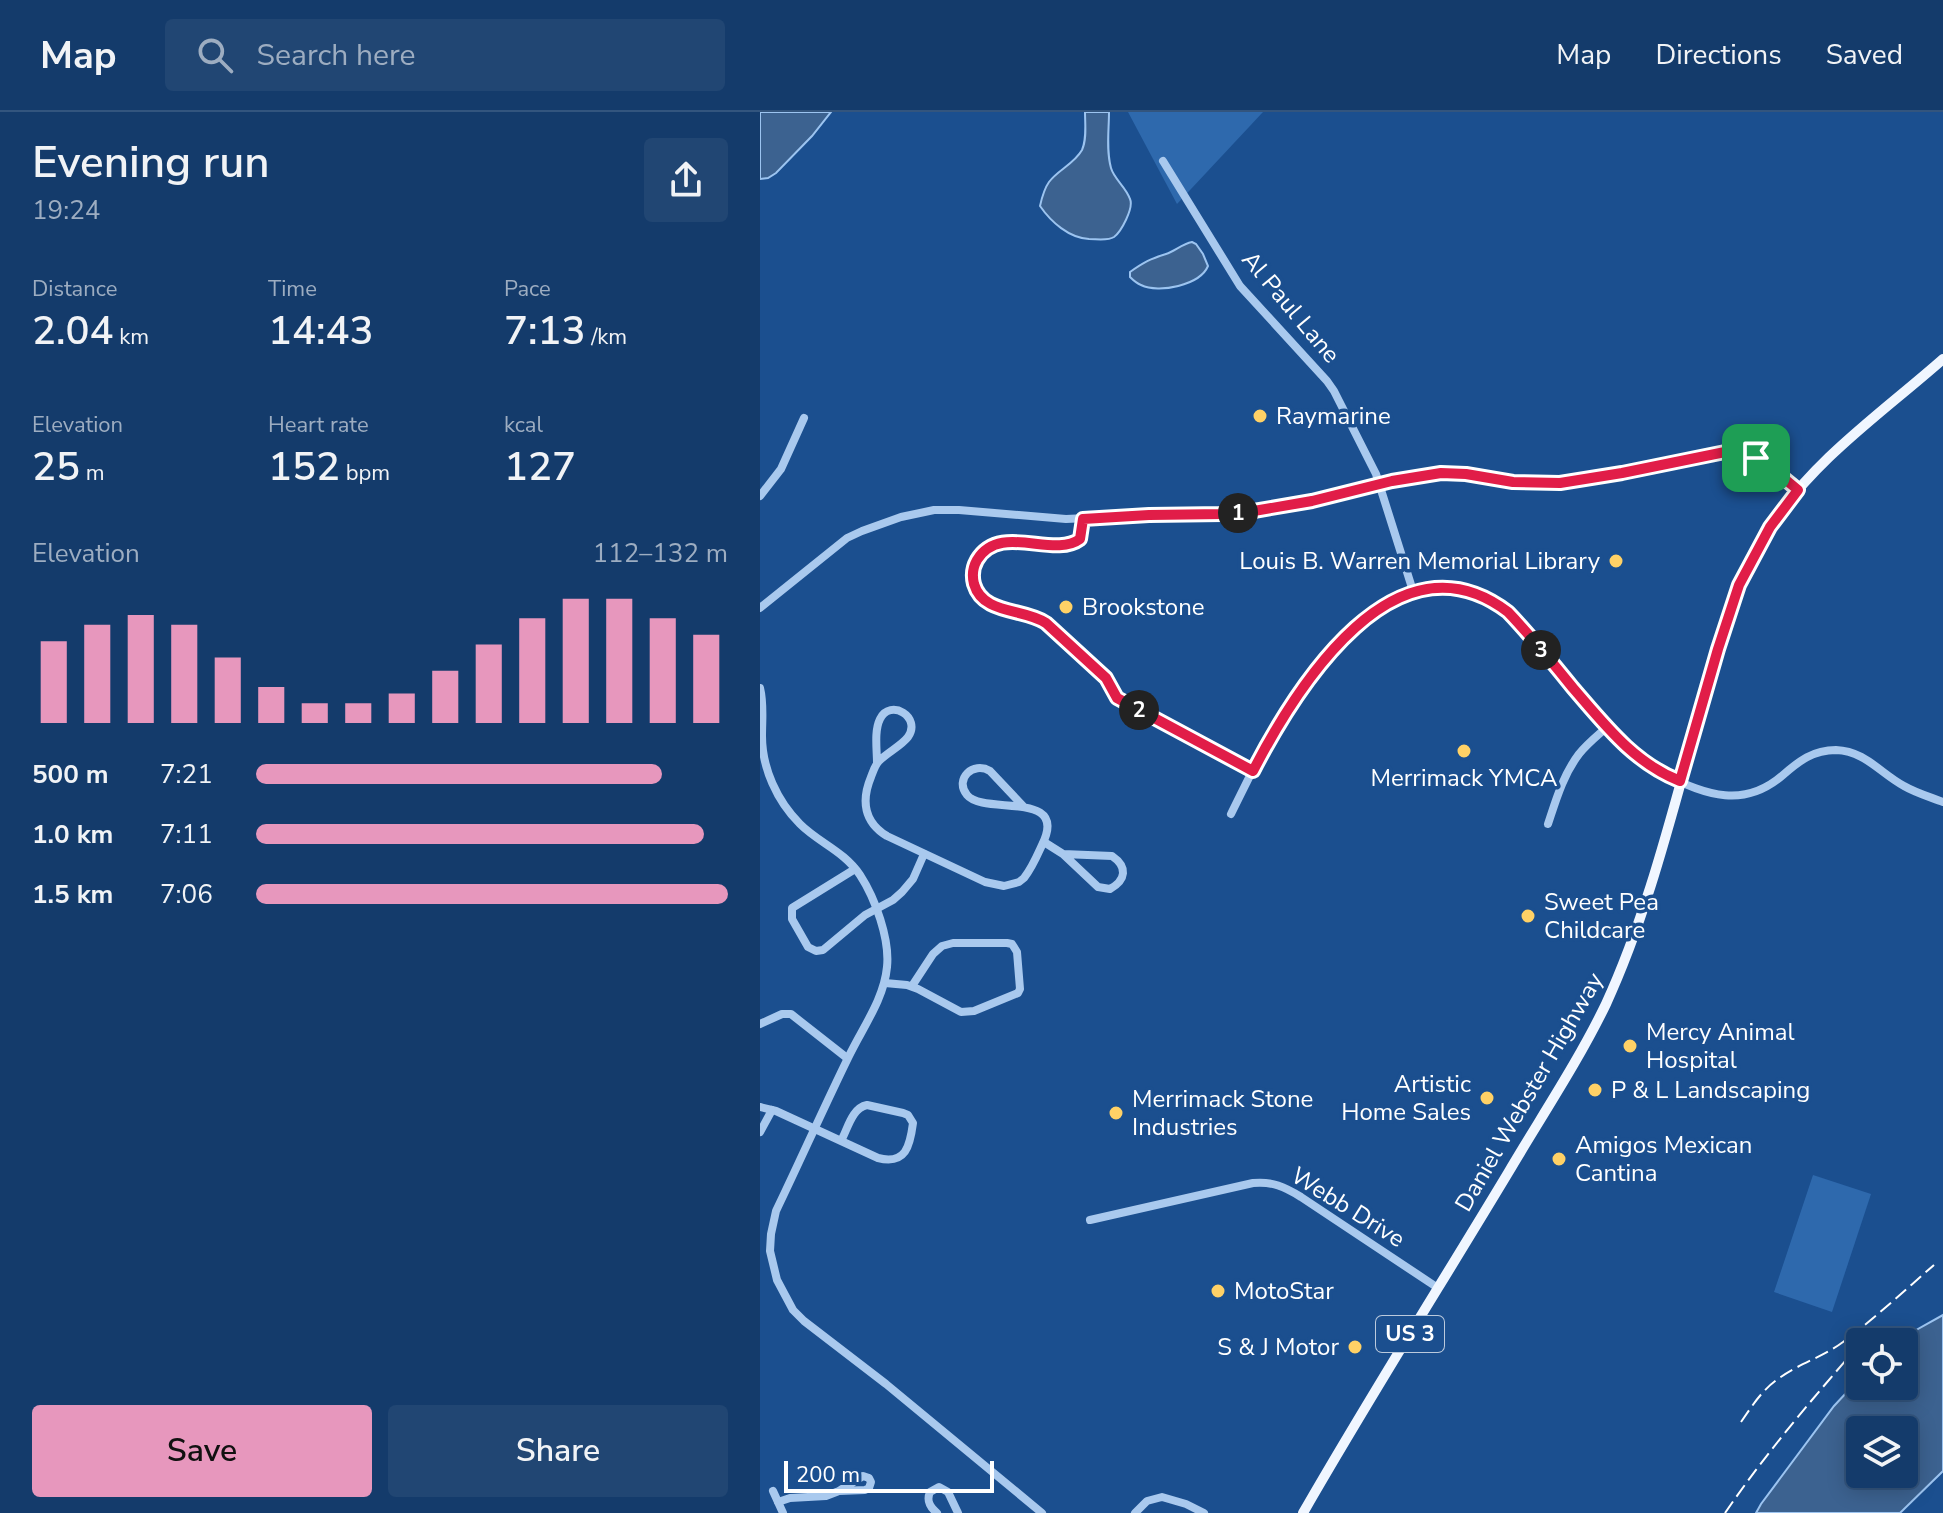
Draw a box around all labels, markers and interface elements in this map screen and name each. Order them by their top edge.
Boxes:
search box [165,19,725,91]
text: Map [40,30,117,81]
icon: search [193,33,237,77]
text: Search here [257,35,416,76]
text: Map [1556,36,1611,74]
text: Directions [1655,36,1782,74]
text: Saved [1826,36,1903,74]
text: Evening run [32,133,270,193]
button: share [644,138,728,222]
text: 19:24 [32,193,100,228]
street label: Al Paul Lane [1235,244,1347,370]
text: Distance [32,274,117,304]
text: Time [268,274,317,304]
text: Pace [504,274,551,304]
text: 2.04 [32,304,113,358]
text: 14:43 [268,304,373,358]
text: 7:13 [504,304,585,358]
text: km [113,322,149,352]
text: /km [585,322,627,352]
place label: Raymarine [1276,400,1391,432]
marker: Raymarine [1251,407,1269,425]
text: Elevation [32,410,123,440]
text: Heart rate [268,410,369,440]
text: kcal [504,410,543,440]
pin [1722,424,1790,492]
icon: arrive [1734,436,1778,480]
text: 25 [32,440,80,494]
text: 152 [268,440,340,494]
text: 127 [504,440,576,494]
text: m [80,458,105,488]
text: bpm [340,458,390,488]
pin: 1 [1218,493,1258,533]
text: 1 [1231,498,1245,528]
text: Elevation [32,536,140,571]
text: 112–132 m [592,536,728,571]
place label: Louis B. Warren Memorial Library [1239,545,1601,577]
marker: Louis B. Warren Memorial Library [1607,552,1625,570]
place label: Brookstone [1082,591,1205,623]
marker: Brookstone [1057,598,1075,616]
pin: 3 [1521,630,1561,670]
text: 3 [1534,635,1548,665]
pin: 2 [1119,690,1159,730]
text: 2 [1132,695,1146,725]
marker: Merrimack YMCA [1455,742,1473,760]
text: 500 m [32,757,109,792]
text: 7:21 [160,757,213,792]
place label: Merrimack YMCA [1370,762,1558,794]
text: 1.0 km [32,817,113,852]
text: 7:11 [160,817,213,852]
text: 1.5 km [32,877,113,912]
text: 7:06 [160,877,213,912]
place label: Sweet Pea Childcare [1544,886,1659,946]
marker: Sweet Pea Childcare [1519,907,1537,925]
street label: Daniel Webster Highway [1447,966,1611,1217]
place label: Mercy Animal Hospital [1646,1016,1795,1076]
marker: Mercy Animal Hospital [1621,1037,1639,1055]
place label: Artistic Home Sales [1341,1068,1471,1128]
place label: P & L Landscaping [1611,1074,1810,1106]
marker: P & L Landscaping [1586,1081,1604,1099]
place label: Merrimack Stone Industries [1132,1083,1313,1143]
marker: Artistic Home Sales [1478,1089,1496,1107]
marker: Merrimack Stone Industries [1107,1104,1125,1122]
place label: Amigos Mexican Cantina [1575,1129,1752,1189]
marker: Amigos Mexican Cantina [1550,1150,1568,1168]
street label: Webb Drive [1285,1159,1411,1255]
place label: MotoStar [1234,1275,1334,1307]
marker: MotoStar [1209,1282,1227,1300]
road number: US 3 [1376,1316,1444,1352]
map controls [1846,1328,1918,1488]
button: locate [1846,1328,1918,1400]
place label: S & J Motor [1217,1331,1339,1363]
marker: S & J Motor [1346,1338,1364,1356]
button: Save [32,1405,372,1497]
button: Share [388,1405,728,1497]
button: layers [1846,1416,1918,1488]
scale bar [784,1457,994,1493]
text: 200 m [796,1460,860,1490]

